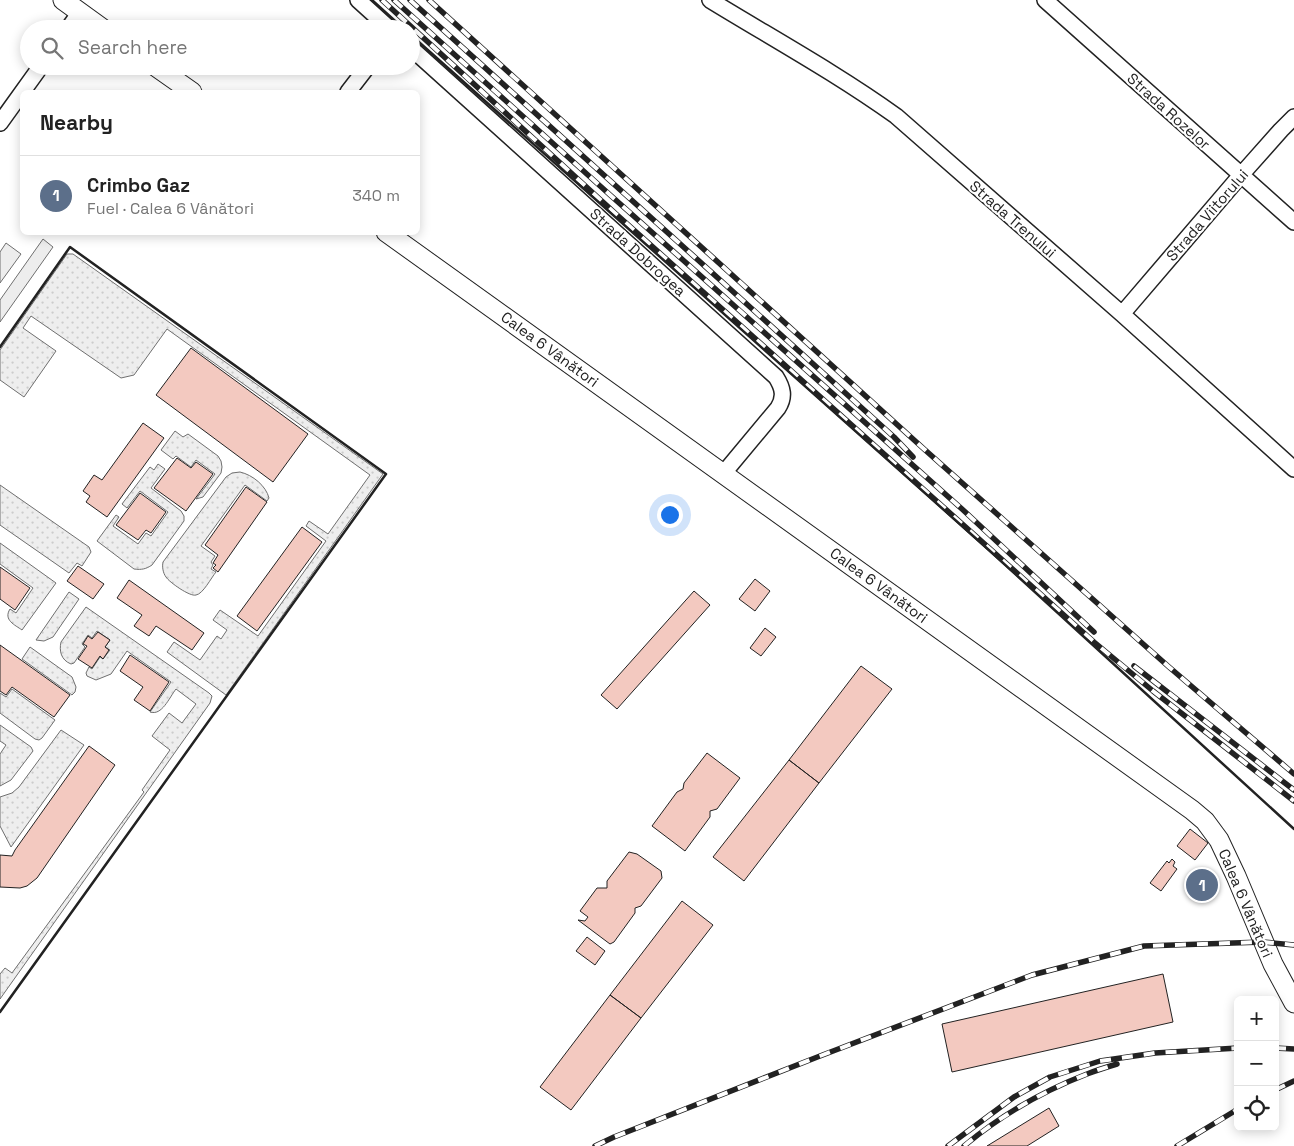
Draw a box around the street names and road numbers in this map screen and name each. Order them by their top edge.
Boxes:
street label: Strada Rozelor [1123,69,1215,154]
street label: Strada Viitorului [1162,165,1252,265]
street label: Strada Trenului [966,176,1060,262]
street label: Strada Dobrogea [586,204,690,300]
street label: Calea 6 Vânători [497,307,603,391]
street label: Calea 6 Vânători [826,543,932,627]
street label: Calea 6 Vânători [1215,846,1277,960]

